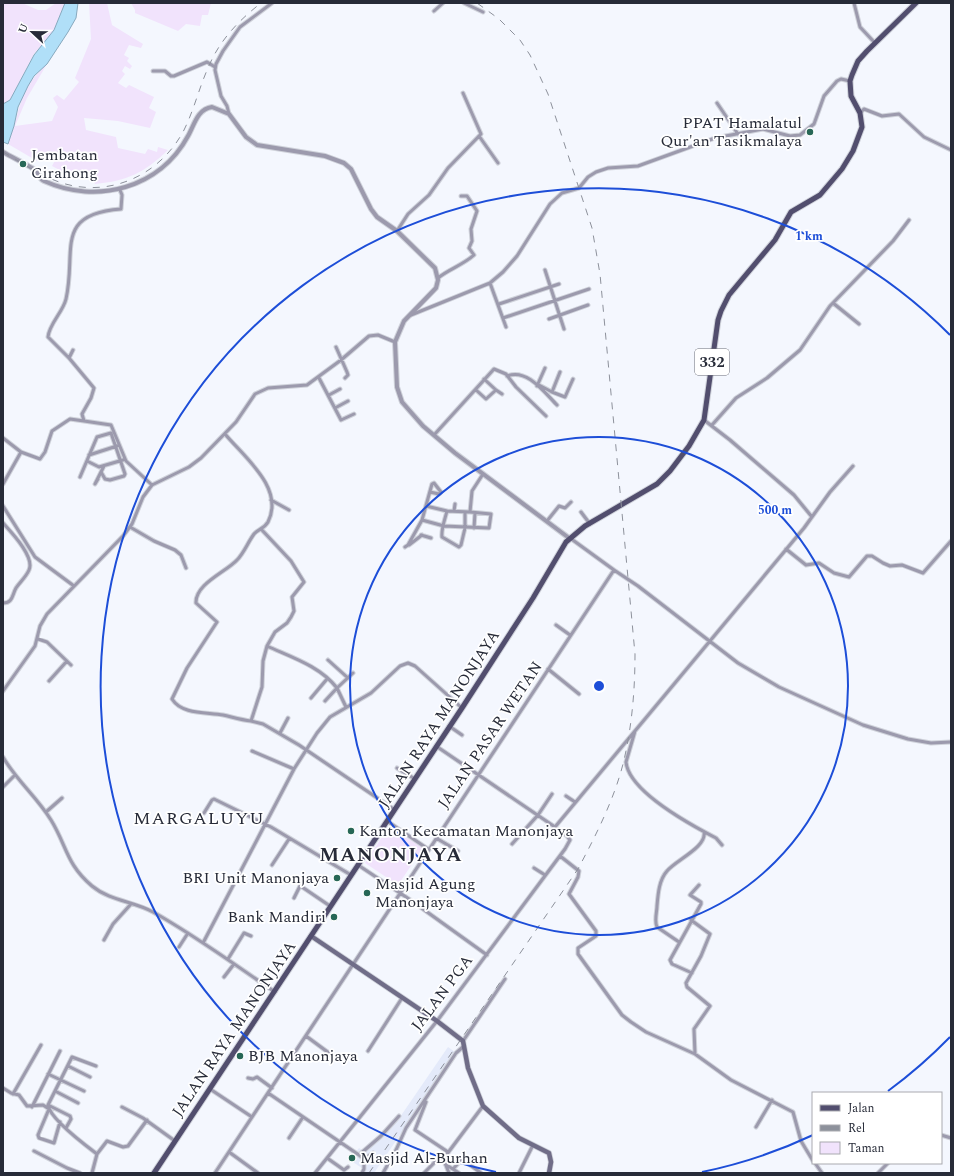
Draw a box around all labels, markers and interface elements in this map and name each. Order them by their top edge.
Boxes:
north arrow [12,12,52,52]
text: U [14,21,33,36]
place label: PPAT Hamalatul Qur'an Tasikmalaya [660,111,802,153]
marker: PPAT Hamalatul Qur'an Tasikmalaya [805,127,815,137]
place label: Jembatan Cirahong [31,143,98,185]
marker: Jembatan Cirahong [18,159,28,169]
text: 1 km [795,227,823,246]
road number: 332 [695,349,729,375]
text: 500 m [758,501,792,520]
street label: JALAN RAYA MANONJAYA [372,625,506,813]
street label: JALAN PASAR WETAN [432,656,548,814]
centre of rings [592,679,606,693]
district label: MARGALUYU [133,805,265,832]
place label: Kantor Kecamatan Manonjaya [359,819,573,843]
marker: Kantor Kecamatan Manonjaya [346,826,356,836]
district label: MANONJAYA [319,840,463,870]
place label: BRI Unit Manonjaya [183,866,329,890]
place label: Masjid Agung Manonjaya [375,872,475,914]
marker: BRI Unit Manonjaya [332,873,342,883]
marker: Masjid Agung Manonjaya [362,888,372,898]
place label: Bank Mandiri [228,905,326,929]
marker: Bank Mandiri [329,912,339,922]
street label: JALAN RAYA MANONJAYA [166,936,302,1122]
street label: JALAN PGA [405,950,479,1036]
place label: BJB Manonjaya [248,1044,358,1068]
marker: BJB Manonjaya [235,1051,245,1061]
legend [812,1092,942,1164]
text: Jalan [848,1099,875,1118]
text: Rel [848,1119,865,1138]
text: Taman [848,1139,885,1158]
place label: Masjid Al-Burhan [360,1146,488,1170]
marker: Masjid Al-Burhan [347,1153,357,1163]

